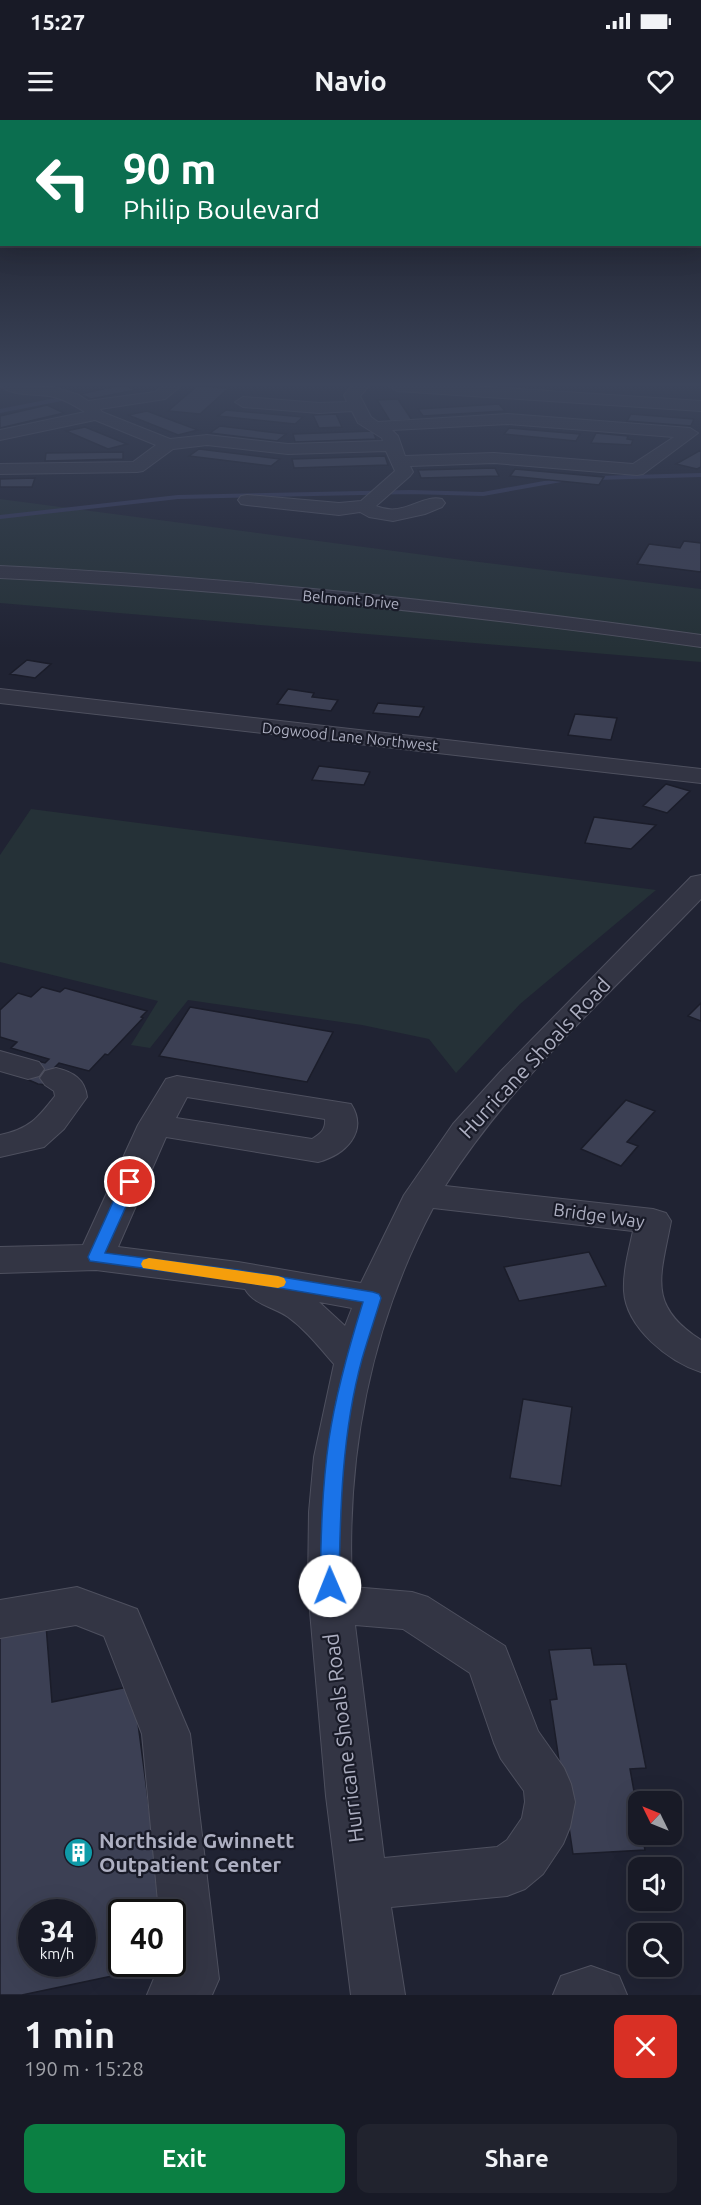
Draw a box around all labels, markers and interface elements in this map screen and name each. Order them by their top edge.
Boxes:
text: 15:27 [30,9,85,34]
icon: menu [24,65,57,98]
icon: heart [644,65,677,98]
text: Navio [314,66,387,96]
icon: left [24,144,102,222]
text: 90 m [123,145,217,192]
text: Philip Boulevard [123,194,320,224]
street label: Belmont Drive [302,587,400,612]
street label: Dogwood Lane Northwest [261,719,439,754]
street label: Hurricane Shoals Road [454,972,615,1142]
pin [104,1156,155,1207]
icon: arrive [113,1165,146,1198]
street label: Bridge Way [552,1199,646,1231]
position arrow [298,1554,362,1618]
street label: Hurricane Shoals Road [318,1632,368,1844]
north arrow [628,1791,682,1845]
map controls [628,1791,682,1977]
place label: Northside Gwinnett Outpatient Center [99,1828,294,1876]
building icon: Northside Gwinnett Outpatient Center [62,1837,94,1869]
button: sound [628,1857,682,1911]
speed limit sign: 40 [108,1899,186,1977]
text: 34 [40,1914,74,1948]
button: search [628,1923,682,1977]
text: km/h [40,1945,74,1962]
text: 1 min [24,2014,115,2055]
button: close [614,2015,677,2078]
text: 190 m · 15:28 [24,2057,144,2080]
button: Exit [24,2124,345,2193]
button: Share [357,2124,677,2193]

